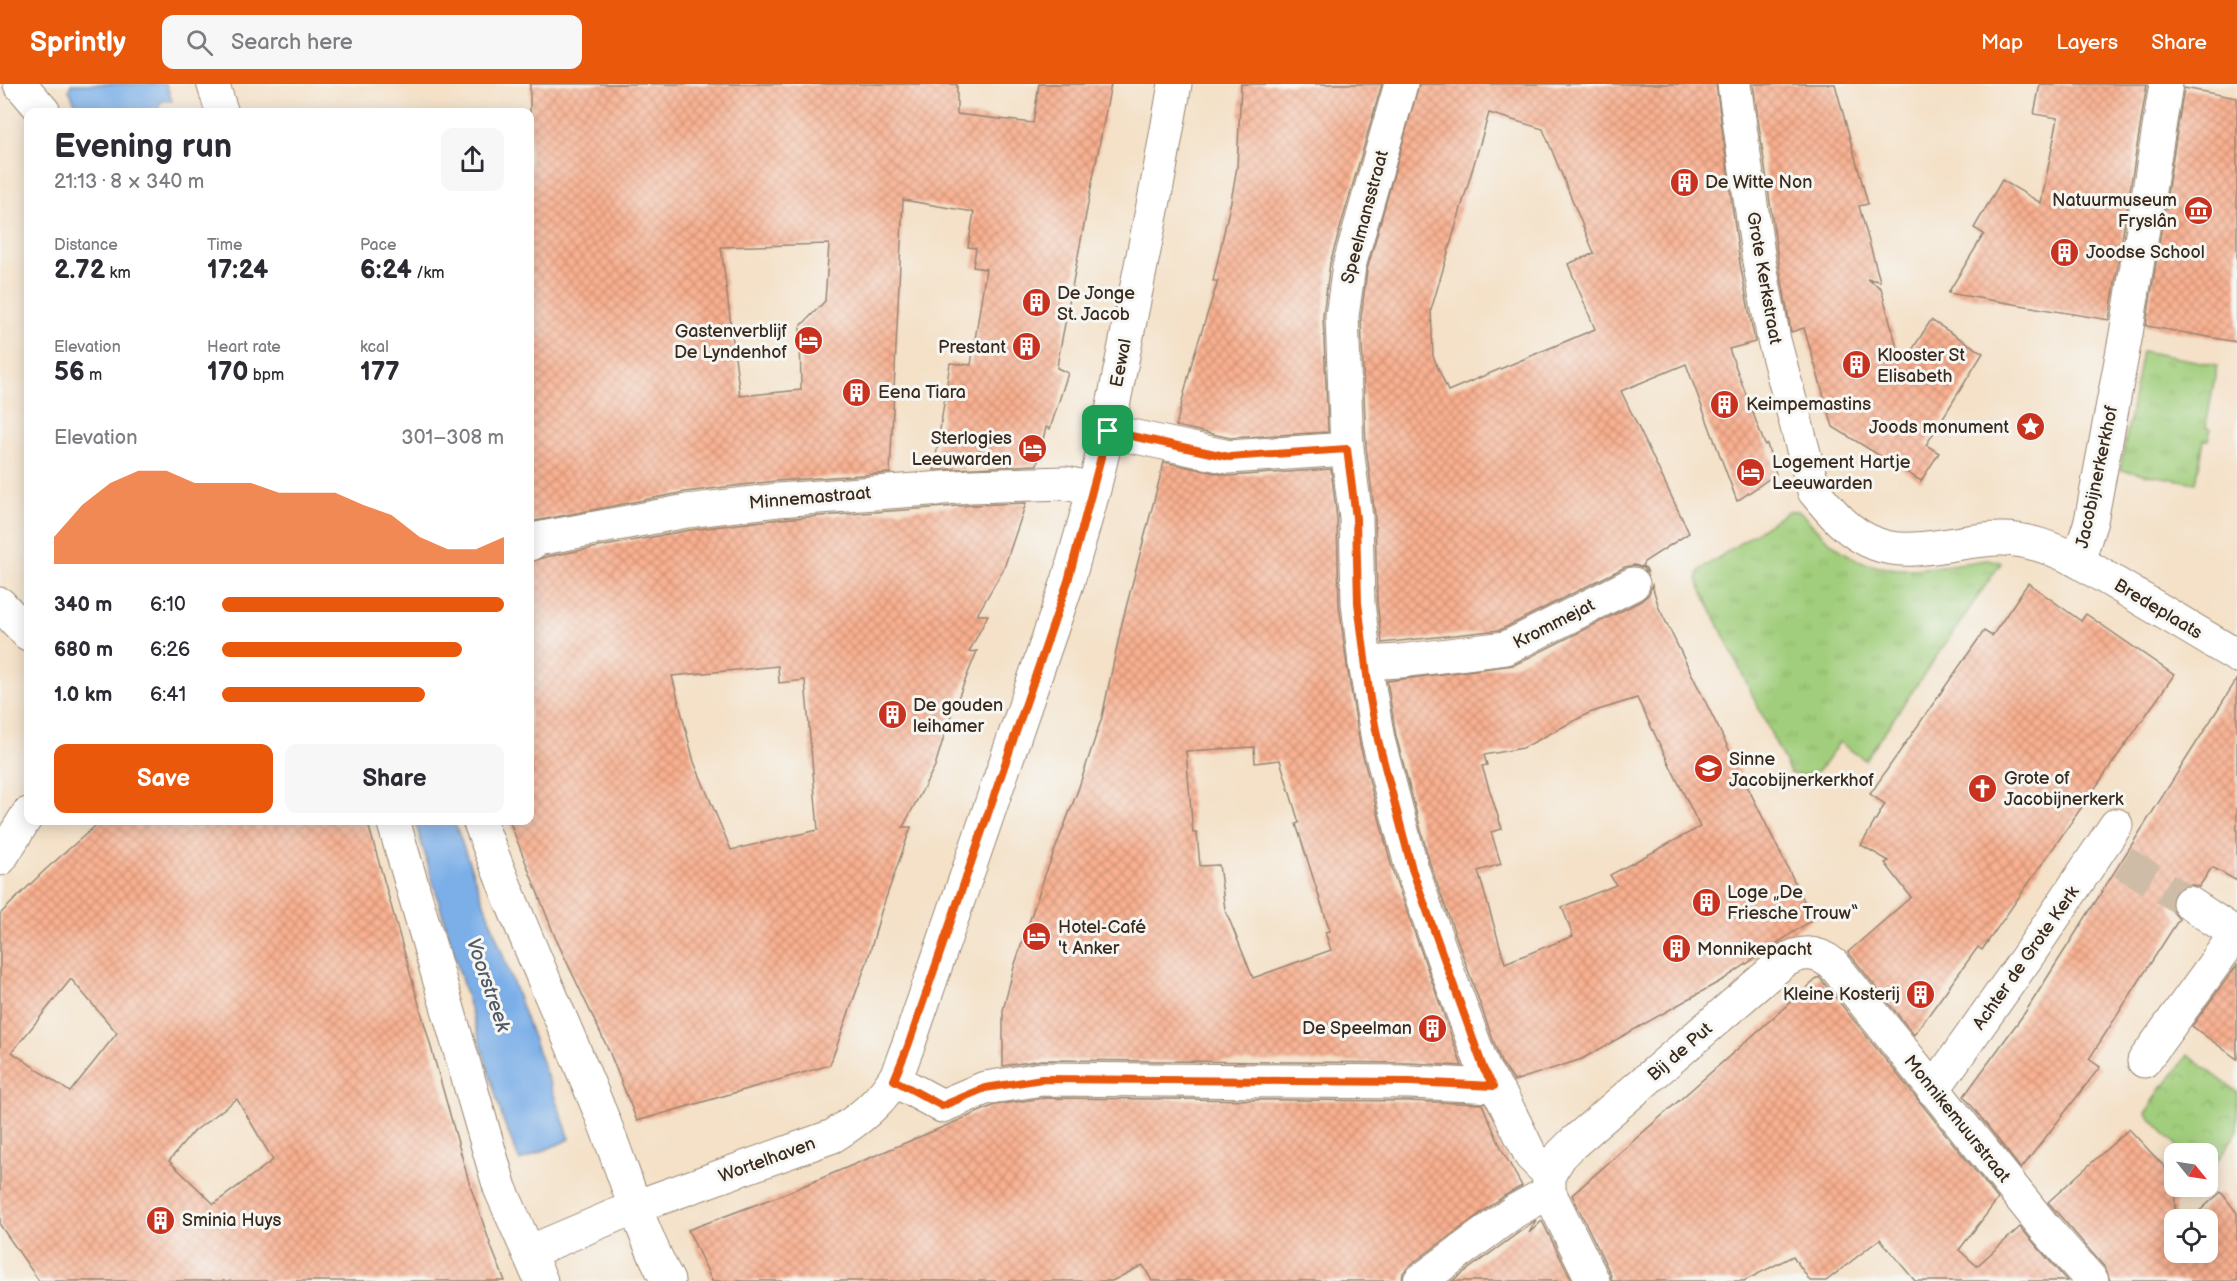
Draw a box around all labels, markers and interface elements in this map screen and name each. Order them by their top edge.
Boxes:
search box [162,15,582,69]
text: Sprintly [30,26,126,59]
icon: search [183,26,216,59]
text: Search here [231,29,353,56]
text: Map [1981,30,2023,55]
text: Layers [2056,30,2118,55]
text: Share [2151,30,2207,55]
text: Evening run [54,127,232,167]
button: share [441,128,504,191]
street label: Speelmansstraat [1337,148,1393,286]
building icon: De Witte Non [1668,166,1700,198]
text: 21:13 · 8 × 340 m [54,170,204,194]
place label: De Witte Non [1705,172,1812,193]
place label: Natuurmuseum Fryslân [2052,190,2177,232]
museum icon: Natuurmuseum Fryslân [2182,194,2214,226]
street label: Grote Kerkstraat [1742,210,1786,346]
text: Distance [54,236,118,255]
text: Time [207,236,242,255]
text: Pace [360,236,396,255]
building icon: Joodse School [2049,236,2081,268]
place label: Joodse School [2086,242,2205,263]
text: 2.72 [54,255,105,286]
text: 17:24 [207,255,268,286]
text: 6:24 [360,255,412,286]
text: km [105,264,131,283]
text: /km [412,264,445,283]
place label: De Jonge St. Jacob [1057,283,1135,325]
building icon: De Jonge St. Jacob [1020,287,1052,319]
place label: Gastenverblijf De Lyndenhof [674,321,787,363]
hotel icon: Gastenverblijf De Lyndenhof [792,325,824,357]
building icon: Prestant [1011,331,1043,363]
place label: Prestant [938,337,1006,358]
street label: Eewal [1106,337,1136,389]
text: Elevation [54,338,121,357]
text: Heart rate [207,338,281,357]
text: kcal [360,338,389,357]
place label: Klooster St Elisabeth [1877,345,1965,387]
building icon: Klooster St Elisabeth [1840,349,1872,381]
text: 56 [54,357,85,388]
text: 170 [207,357,249,388]
text: 177 [360,357,400,388]
text: m [85,366,102,385]
text: bpm [249,366,284,385]
building icon: Eena Tiara [841,376,873,408]
place label: Eena Tiara [878,382,966,403]
building icon: Keimpemastins [1709,388,1741,420]
place label: Keimpemastins [1746,394,1871,415]
street label: Jacobijnerkerkhof [2072,403,2122,550]
pin [1082,405,1133,456]
place icon: Joods monument [2014,411,2046,443]
icon: arrive [1091,414,1124,447]
place label: Joods monument [1869,417,2009,438]
text: Elevation [54,426,137,450]
text: 301–308 m [401,426,504,450]
place label: Sterlogies Leeuwarden [911,428,1012,470]
hotel icon: Sterlogies Leeuwarden [1017,432,1049,464]
place label: Logement Hartje Leeuwarden [1772,452,1911,494]
hotel icon: Logement Hartje Leeuwarden [1735,456,1767,488]
street label: Minnemastraat [748,482,872,514]
street label: Bredeplaats [2110,574,2206,644]
text: 340 m [54,593,112,617]
text: 6:10 [150,593,186,617]
street label: Krommejat [1510,594,1599,653]
text: 680 m [54,638,113,662]
text: 6:26 [150,638,190,662]
text: 1.0 km [54,683,112,707]
text: 6:41 [150,683,186,707]
place label: De gouden leihamer [913,695,1003,737]
building icon: De gouden leihamer [876,699,908,731]
button: Save [54,744,273,813]
button: Share [285,744,504,813]
place label: Sinne Jacobijnerkerkhof [1729,749,1875,791]
school or university icon: Sinne Jacobijnerkerkhof [1692,753,1724,785]
place label: Grote of Jacobijnerkerk [2004,768,2124,810]
church icon: Grote of Jacobijnerkerk [1967,772,1999,804]
place label: Loge „De Friesche Trouw“ [1727,882,1858,924]
street label: Achter de Grote Kerk [1968,882,2084,1034]
building icon: Loge „De Friesche Trouw“ [1690,886,1722,918]
place label: Hotel-Café 't Anker [1058,917,1146,959]
hotel icon: Hotel-Café 't Anker [1021,921,1053,953]
building icon: Monnikepacht [1660,933,1692,965]
water label: Voorstreek [461,935,516,1036]
place label: Monnikepacht [1697,939,1813,960]
building icon: Kleine Kosterij [1905,978,1937,1010]
place label: Kleine Kosterij [1783,984,1900,1005]
building icon: De Speelman [1417,1012,1449,1044]
place label: De Speelman [1302,1018,1412,1039]
street label: Bij de Put [1644,1018,1717,1086]
street label: Monnikemuurstraat [1899,1051,2015,1187]
street label: Wortelhaven [716,1133,818,1187]
north arrow [2164,1143,2218,1197]
map controls [2164,1143,2218,1263]
building icon: Sminia Huys [145,1204,177,1236]
button: locate [2164,1209,2218,1263]
place label: Sminia Huys [182,1210,282,1231]

